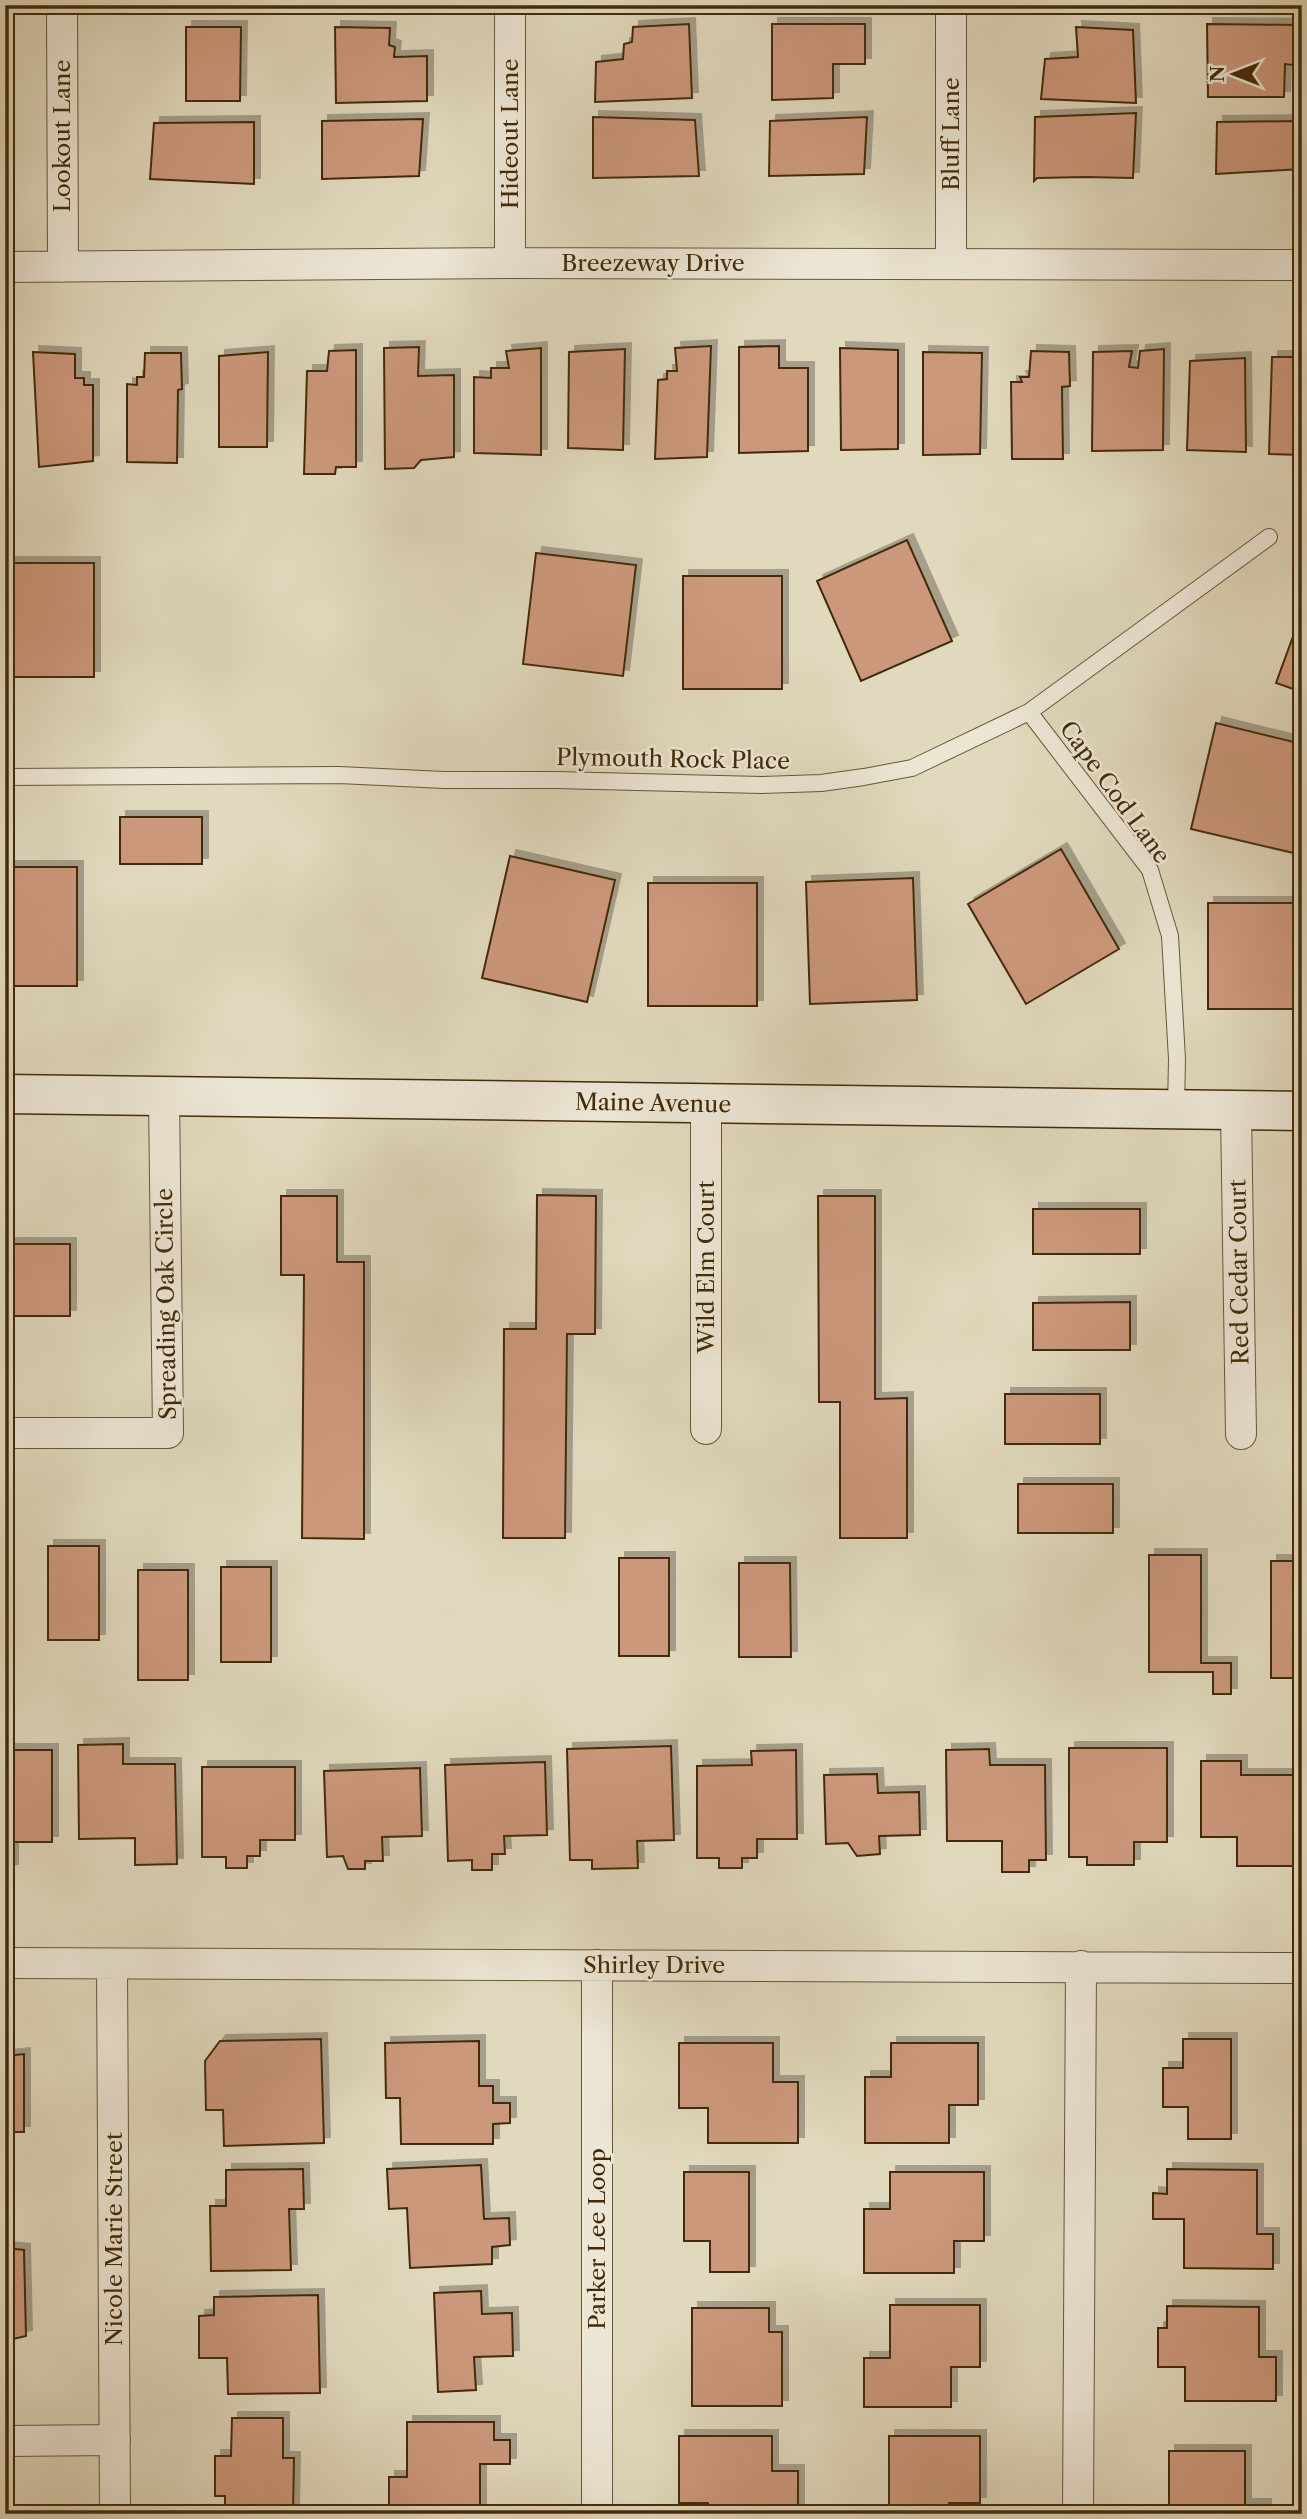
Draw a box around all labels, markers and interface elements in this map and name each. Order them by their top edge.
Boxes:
north arrow [1198,38,1268,108]
street label: Hideout Lane [496,59,524,209]
street label: Lookout Lane [48,60,76,212]
text: N [1206,66,1229,82]
street label: Bluff Lane [937,77,965,191]
street label: Breezeway Drive [561,249,745,277]
street label: Cape Cod Lane [1054,715,1176,869]
street label: Plymouth Rock Place [556,743,790,775]
street label: Maine Avenue [575,1088,731,1118]
street label: Red Cedar Court [1223,1179,1255,1365]
street label: Wild Elm Court [692,1180,720,1355]
street label: Spreading Oak Circle [150,1188,182,1420]
street label: Shirley Drive [583,1951,725,1979]
street label: Nicole Marie Street [100,2132,128,2346]
street label: Parker Lee Loop [583,2148,611,2330]

